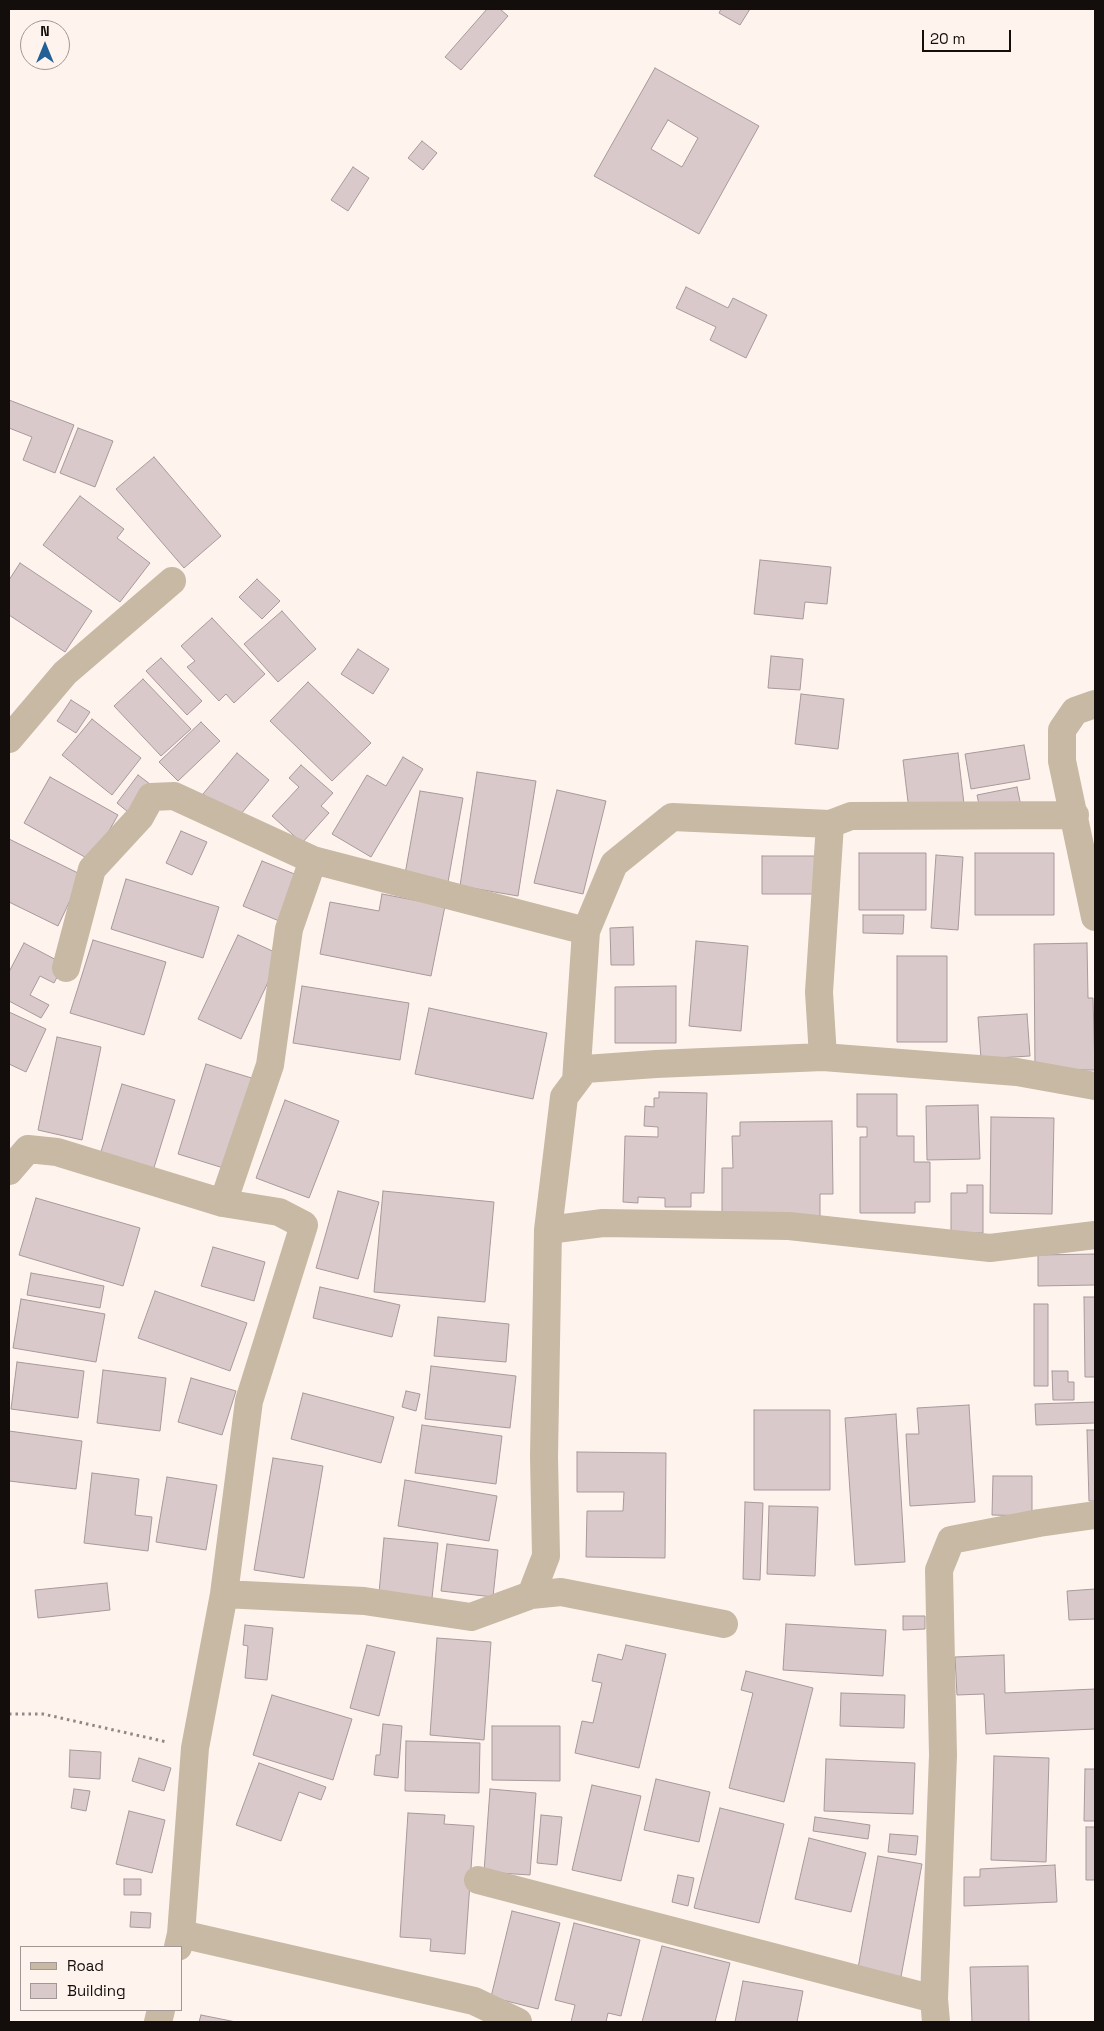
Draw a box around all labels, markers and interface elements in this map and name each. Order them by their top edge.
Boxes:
north arrow [20,20,70,70]
scale bar [924,20,1013,52]
text: N [40,22,50,40]
text: 20 m [930,29,965,48]
legend [20,1946,182,2011]
text: Road [67,1956,104,1975]
text: Building [67,1981,126,2000]

